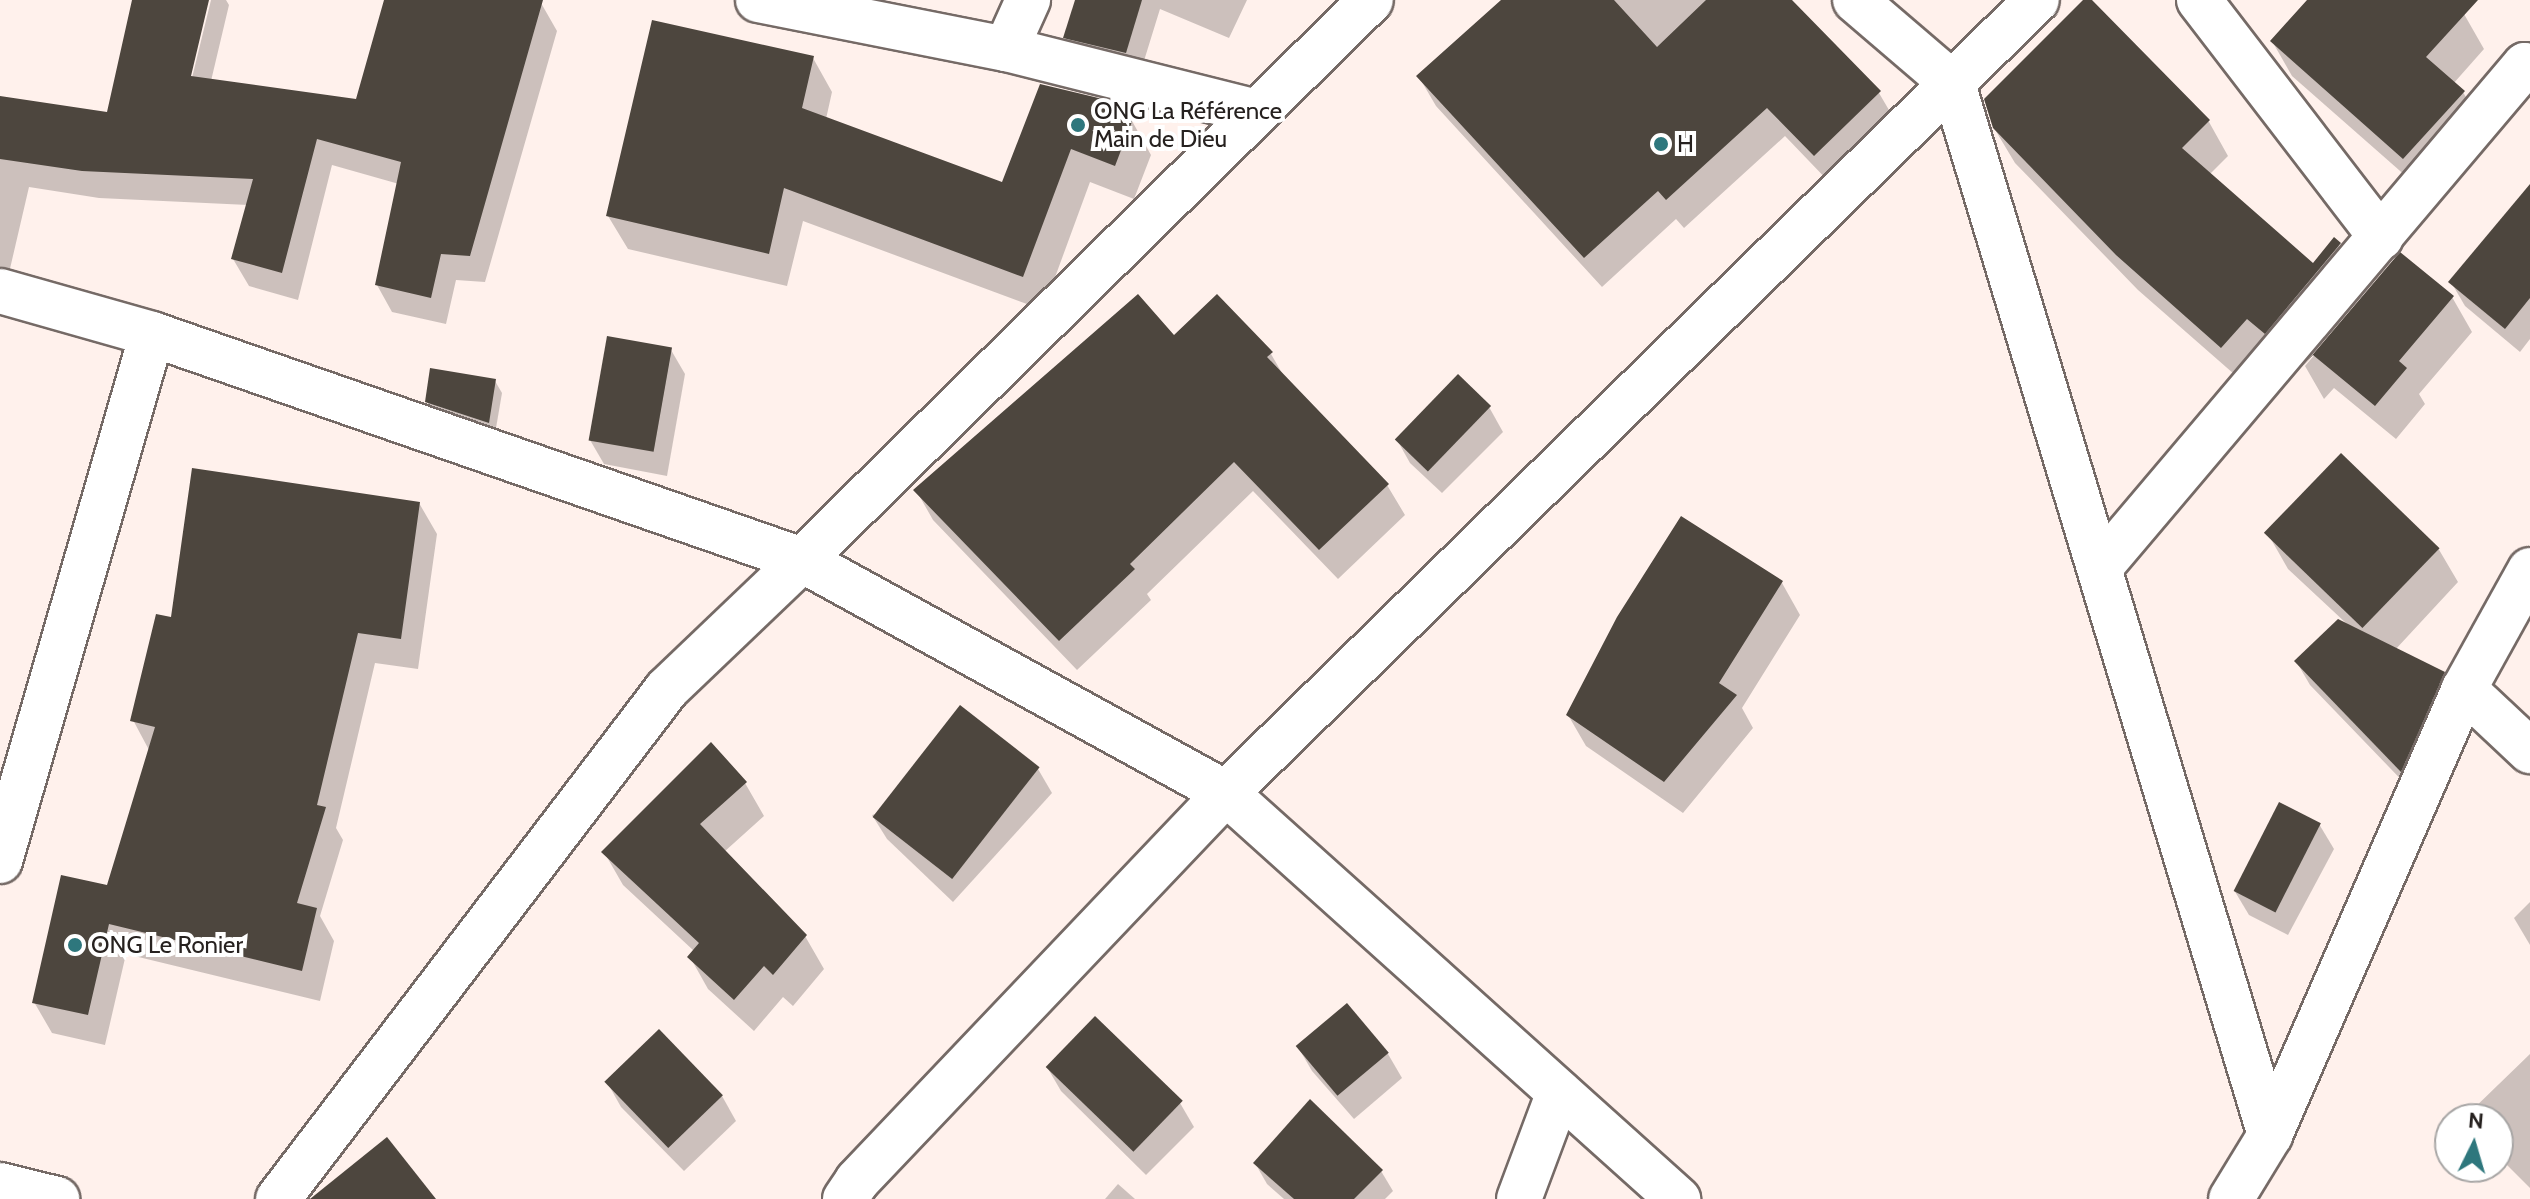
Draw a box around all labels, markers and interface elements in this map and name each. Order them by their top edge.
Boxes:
place label: ONG La Référence Main de Dieu [1094,97,1282,153]
marker: ONG La Référence Main de Dieu [1069,116,1087,134]
place label: H [1677,130,1694,158]
marker: H [1652,135,1670,153]
place label: ONG Le Ronier [91,931,243,959]
marker: ONG Le Ronier [66,936,84,954]
north arrow [2434,1103,2514,1183]
text: N [2467,1106,2485,1135]

